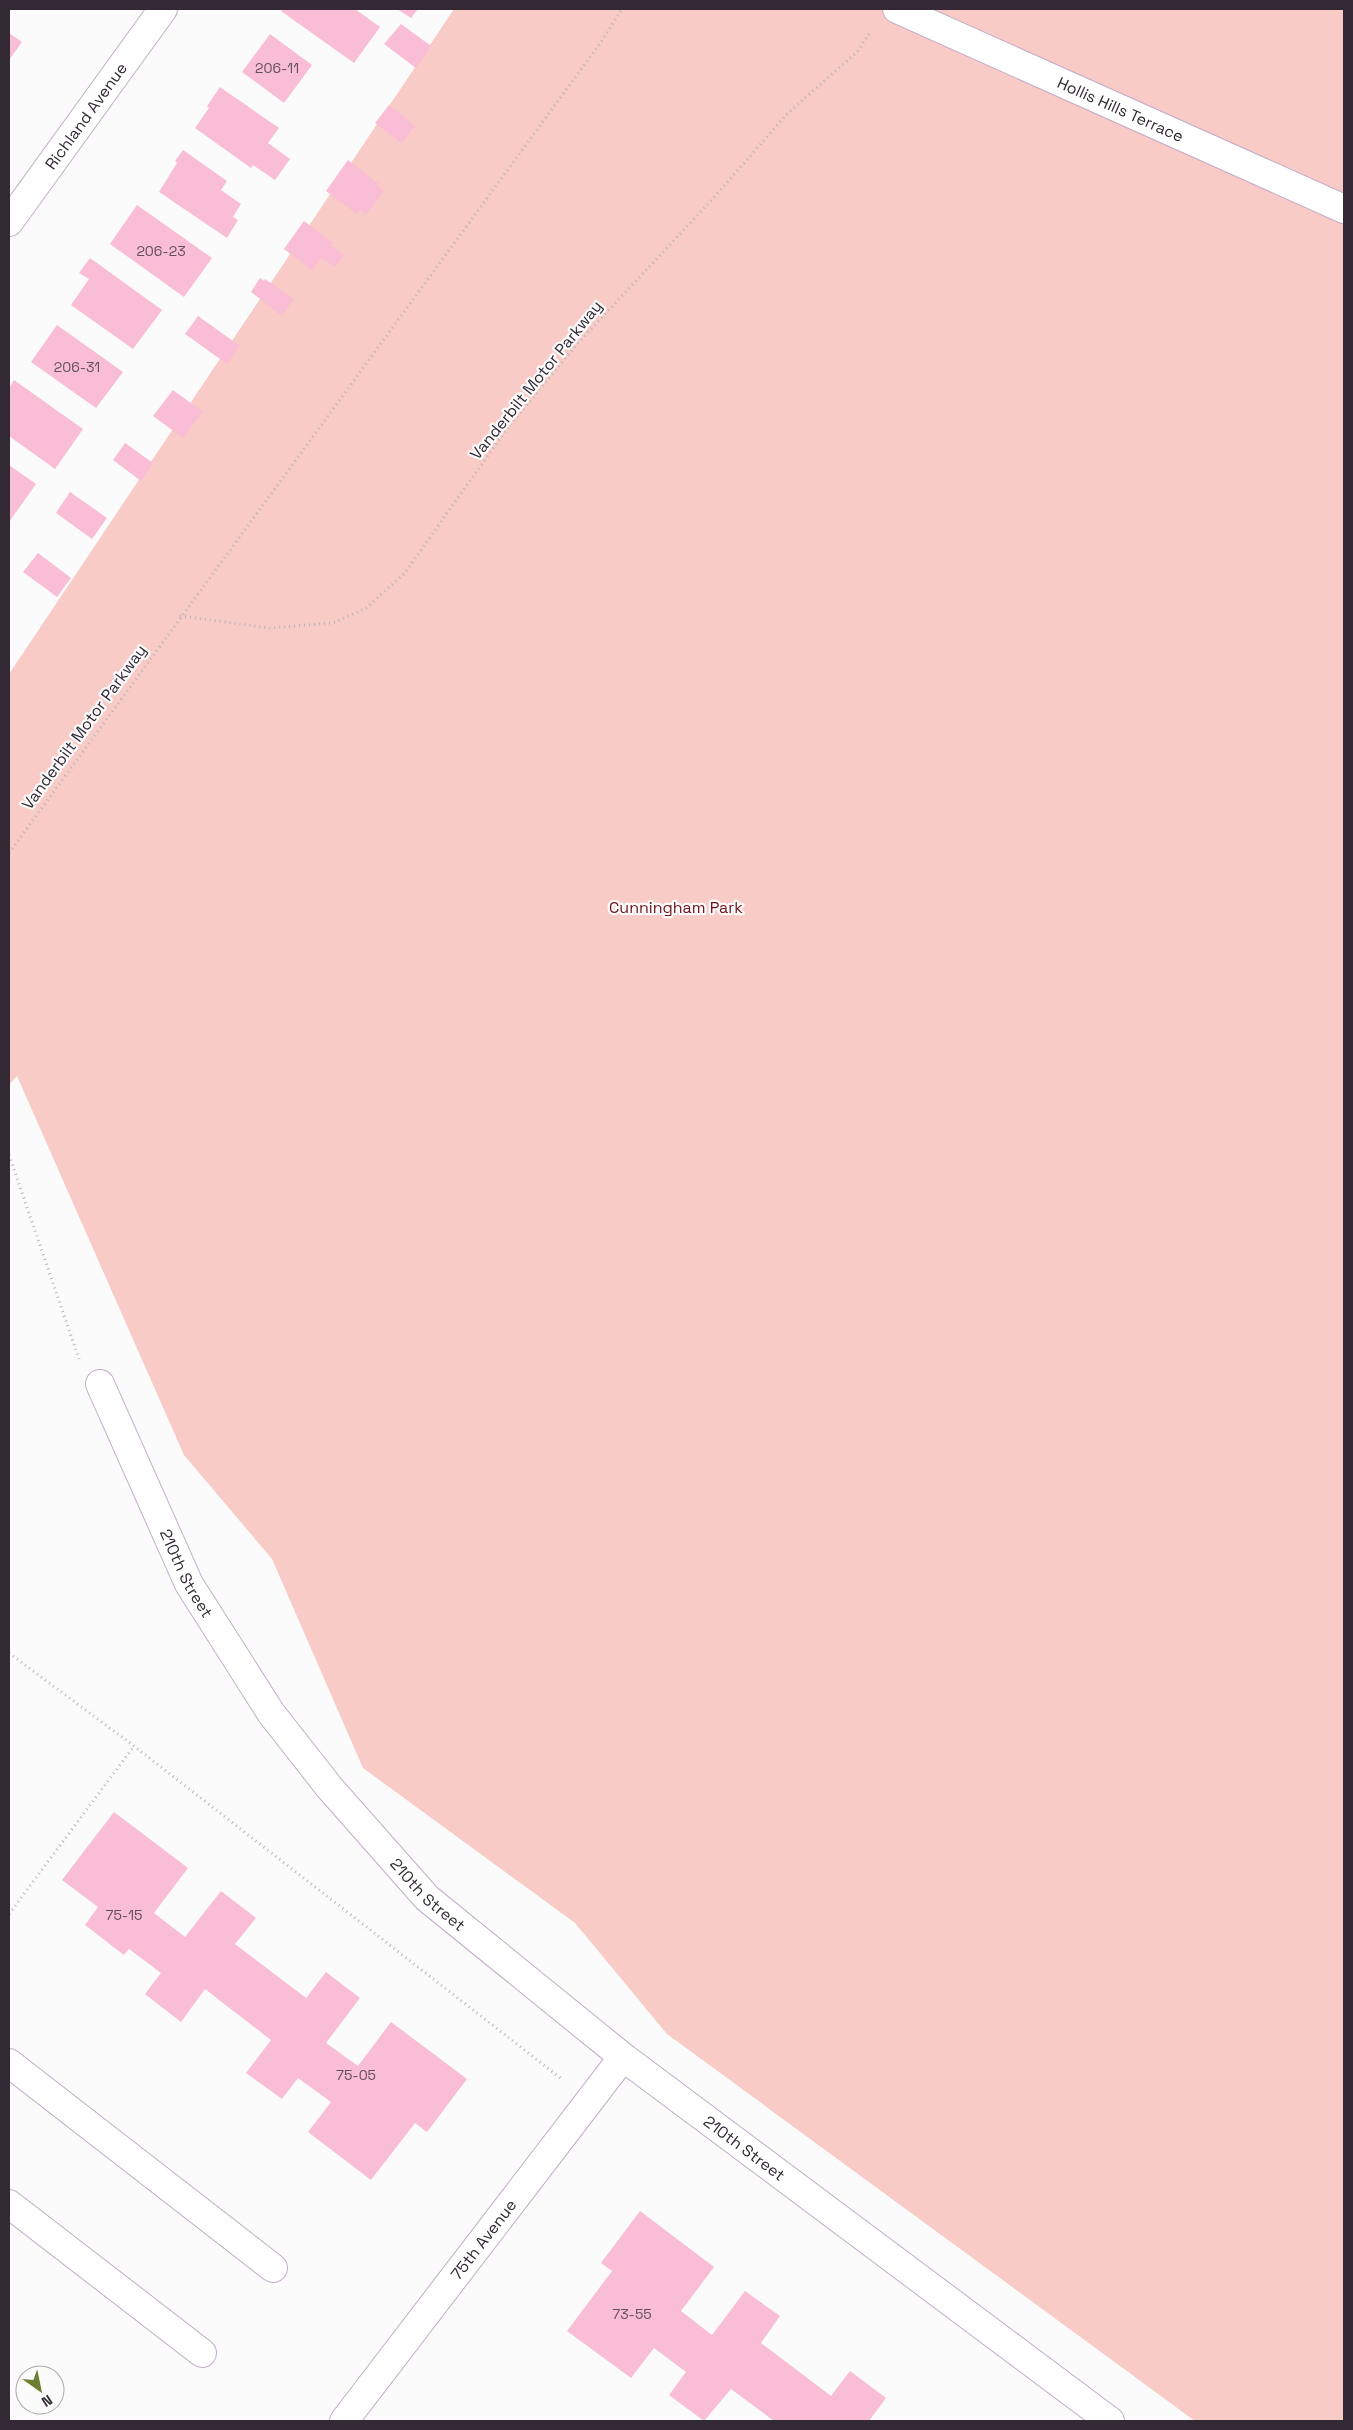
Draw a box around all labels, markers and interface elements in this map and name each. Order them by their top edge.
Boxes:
street label: Richland Avenue [40,58,132,174]
house number: 206-11 [255,59,299,77]
street label: Hollis Hills Terrace [1054,72,1187,146]
house number: 206-23 [136,242,186,260]
street label: Vanderbilt Motor Parkway [465,296,607,464]
house number: 206-31 [54,358,100,376]
street label: Vanderbilt Motor Parkway [17,640,151,814]
park label: Cunningham Park [609,897,743,918]
street label: 210th Street [155,1526,218,1621]
street label: 210th Street [386,1853,470,1936]
house number: 75-15 [106,1906,142,1924]
house number: 75-05 [336,2066,376,2084]
street label: 210th Street [699,2110,790,2185]
street label: 75th Avenue [446,2195,521,2284]
house number: 73-55 [612,2305,652,2323]
north arrow [15,2365,65,2415]
text: N [38,2391,56,2411]

